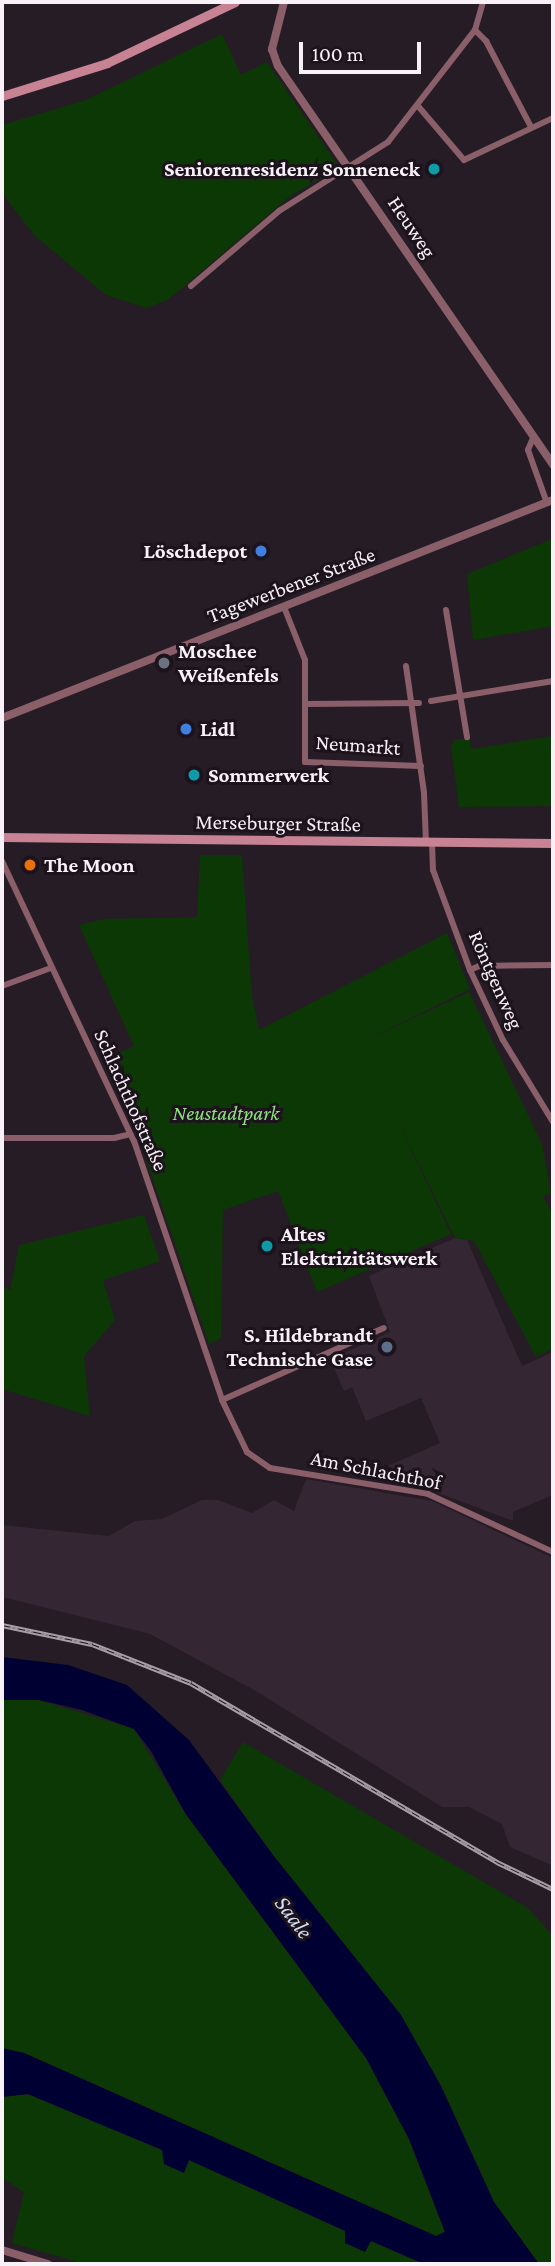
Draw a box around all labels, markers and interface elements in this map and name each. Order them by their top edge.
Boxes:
scale bar [303,28,426,72]
text: 100 m [312,42,364,66]
place label: Seniorenresidenz Sonneneck [164,156,420,182]
marker: Seniorenresidenz Sonneneck [426,161,442,177]
street label: Heuweg [382,191,442,263]
place label: Löschdepot [144,538,247,564]
street label: Tagewerbener Straße [203,541,379,629]
marker: Löschdepot [253,543,269,559]
place label: Moschee Weißenfels [178,638,279,688]
marker: Moschee Weißenfels [156,655,172,671]
place label: Lidl [200,716,235,742]
marker: Lidl [178,721,194,737]
street label: Neumarkt [315,729,401,761]
place label: Sommerwerk [208,762,329,788]
marker: Sommerwerk [186,767,202,783]
street label: Merseburger Straße [195,809,361,837]
place label: The Moon [44,852,135,878]
marker: The Moon [22,857,38,873]
street label: Röntgenweg [463,927,529,1033]
street label: Schlachthofstraße [88,1025,174,1175]
park label: Neustadtpark [173,1100,279,1126]
place label: Altes Elektrizitätswerk [281,1221,437,1271]
marker: Altes Elektrizitätswerk [259,1238,275,1254]
place label: S. Hildebrandt Technische Gase [226,1322,373,1372]
marker: S. Hildebrandt Technische Gase [379,1339,395,1355]
street label: Am Schlachthof [309,1445,443,1495]
water label: Saale [269,1890,319,1944]

